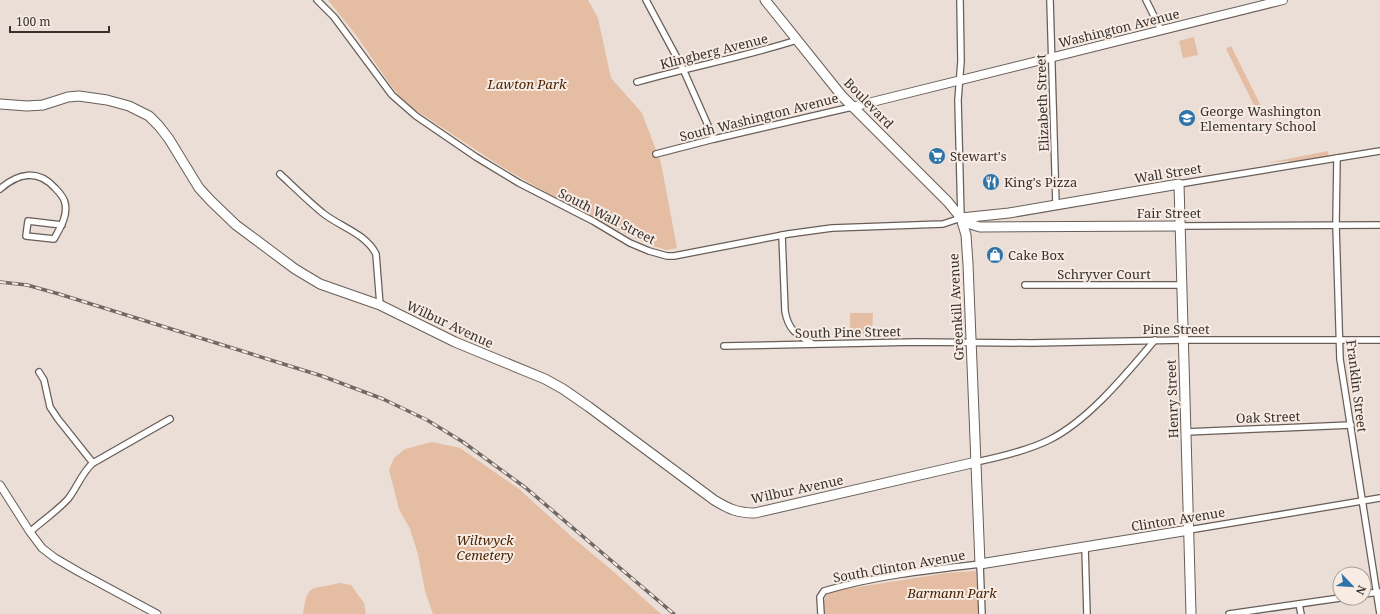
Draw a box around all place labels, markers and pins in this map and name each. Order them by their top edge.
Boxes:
place label: George Washington Elementary School [1200,102,1322,135]
school or university icon: George Washington Elementary School [1177,108,1197,128]
supermarket icon: Stewart's [927,146,947,166]
place label: Stewart's [950,147,1007,165]
restaurant icon: King's Pizza [981,172,1001,192]
place label: King's Pizza [1004,173,1077,191]
shop icon: Cake Box [985,245,1005,265]
place label: Cake Box [1008,246,1065,264]

